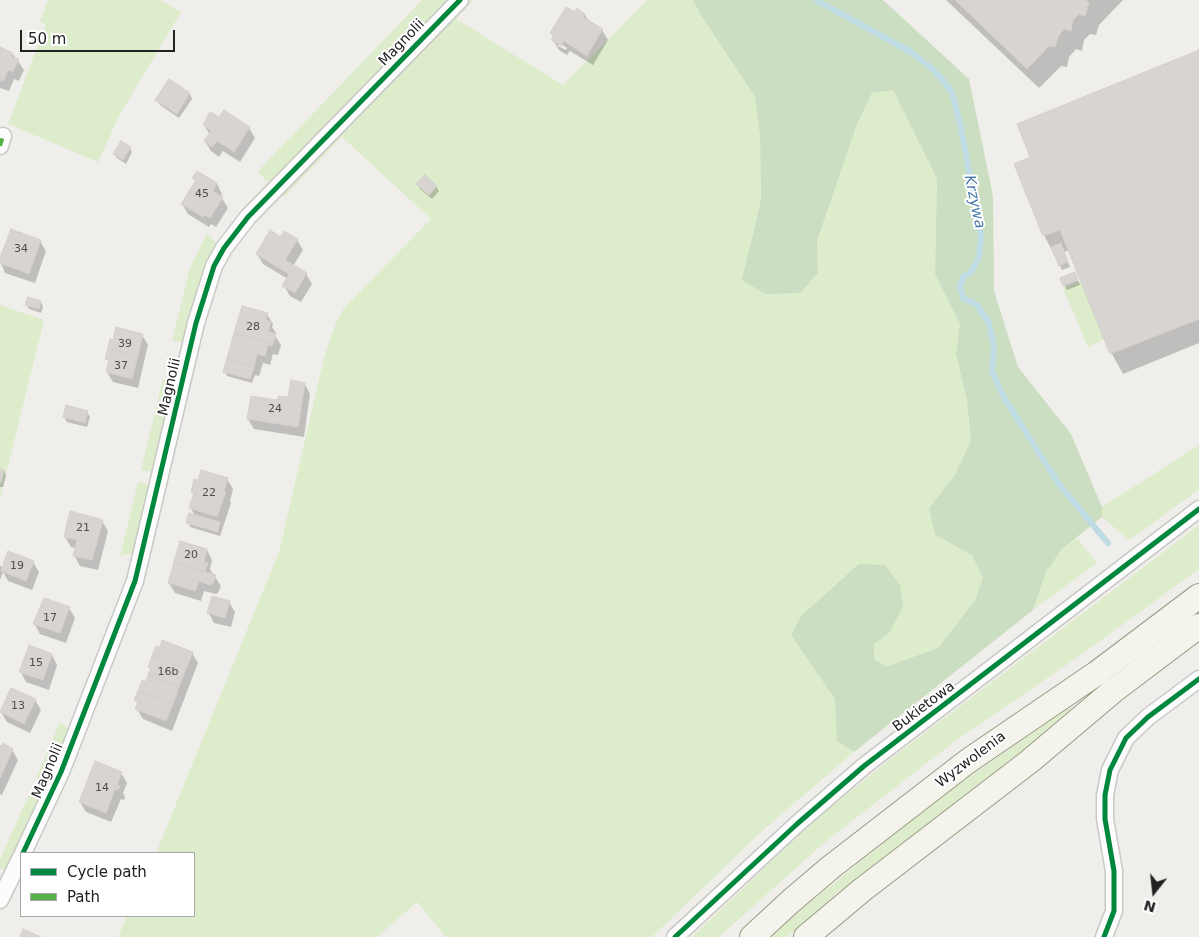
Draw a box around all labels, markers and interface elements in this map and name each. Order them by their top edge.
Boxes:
street label: Magnolii [376,16,428,70]
scale bar [22,20,178,52]
text: 50 m [28,30,66,48]
water label: Krzywa [960,174,988,230]
house number: 45 [195,187,209,201]
house number: 34 [14,242,28,256]
house number: 28 [246,320,260,334]
house number: 39 [118,337,132,351]
street label: Magnolii [155,357,185,417]
house number: 37 [114,359,128,373]
house number: 24 [268,402,282,416]
house number: 22 [202,486,216,500]
house number: 21 [76,521,90,535]
house number: 20 [184,548,198,562]
house number: 19 [10,559,24,573]
house number: 17 [43,611,57,625]
house number: 15 [29,656,43,670]
house number: 16b [158,665,178,679]
street label: Bukietowa [890,678,958,736]
house number: 13 [11,699,25,713]
street label: Wyzwolenia [933,728,1009,792]
street label: Magnolii [29,741,67,801]
house number: 14 [95,781,109,795]
legend [20,852,195,917]
text: Cycle path [67,863,147,881]
north arrow [1129,867,1179,917]
text: Path [67,888,100,906]
text: N [1142,897,1158,916]

